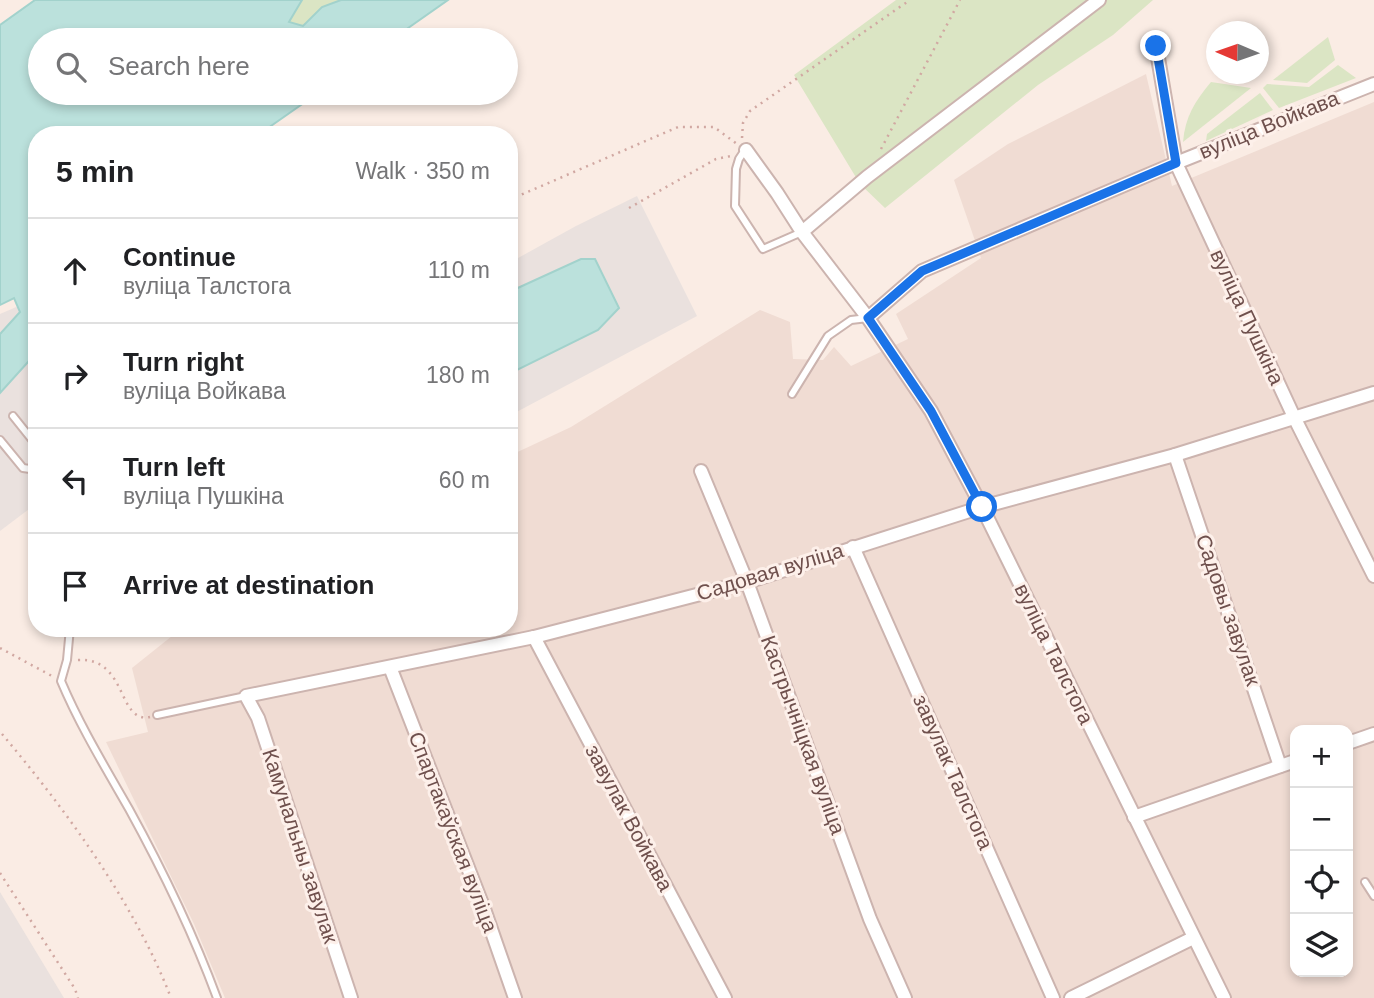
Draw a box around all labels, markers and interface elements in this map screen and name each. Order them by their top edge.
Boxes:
north arrow [1206,21,1269,84]
search box [28,28,518,105]
route end [1140,30,1171,61]
icon: search [52,48,90,86]
text: Search here [108,51,250,81]
street label: вуліца Войкава [1196,86,1342,163]
text: 5 min [56,155,134,188]
text: Walk · 350 m [355,158,490,184]
text: Continue [123,242,236,272]
street label: вуліца Пушкіна [1206,245,1289,388]
icon: ahead [56,252,94,290]
text: 110 m [428,257,490,283]
text: вуліца Талстога [123,273,291,299]
text: Turn right [123,347,244,377]
icon: right [56,357,94,395]
text: 180 m [426,362,490,388]
text: вуліца Войкава [123,378,286,404]
text: Turn left [123,452,225,482]
icon: left [56,462,94,500]
text: 60 m [439,467,490,493]
text: вуліца Пушкіна [123,483,284,509]
route start [966,491,997,522]
street label: Садовы завулак [1192,531,1265,689]
street label: Садовая вуліца [694,538,846,605]
icon: arrive [56,567,94,605]
text: Arrive at destination [123,570,374,600]
street label: вуліца Талстога [1010,580,1099,728]
street label: Кастрычніцкая вуліца [757,632,850,838]
street label: завулак Талстога [909,691,998,853]
map controls [1290,725,1353,977]
button: + [1290,725,1353,788]
street label: Спартакаўская вуліца [405,728,502,936]
street label: завулак Войкава [581,741,678,895]
street label: Камунальны завулак [258,746,343,947]
button: − [1290,788,1353,851]
button: locate [1290,851,1353,914]
button: layers [1290,914,1353,977]

